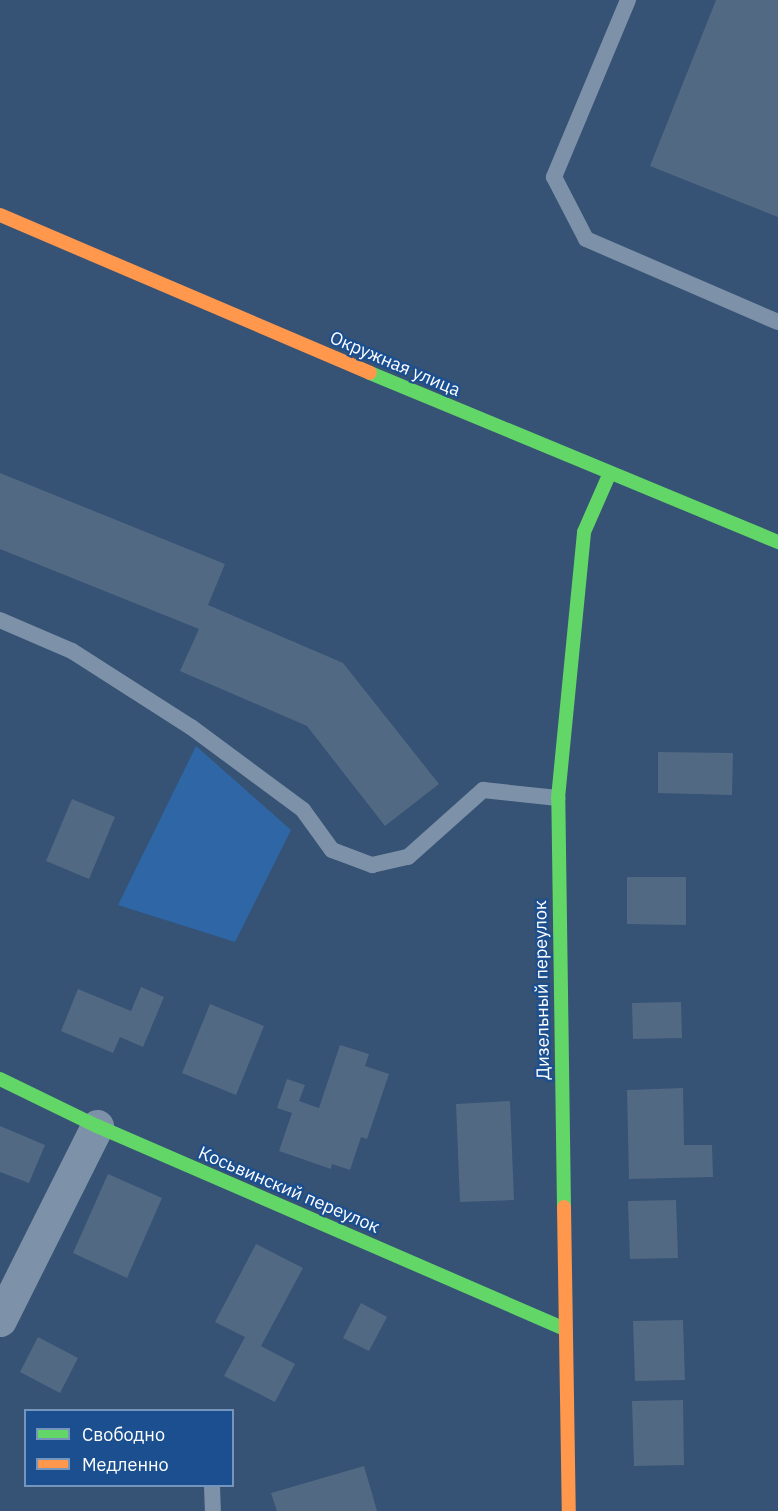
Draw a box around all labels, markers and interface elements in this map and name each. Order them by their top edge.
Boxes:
street label: Окружная улица [326,327,464,401]
street label: Дизельный переулок [530,900,554,1080]
street label: Косьвинский переулок [195,1142,383,1238]
legend [24,1409,234,1487]
text: Свободно [82,1423,165,1446]
text: Медленно [82,1453,169,1476]

